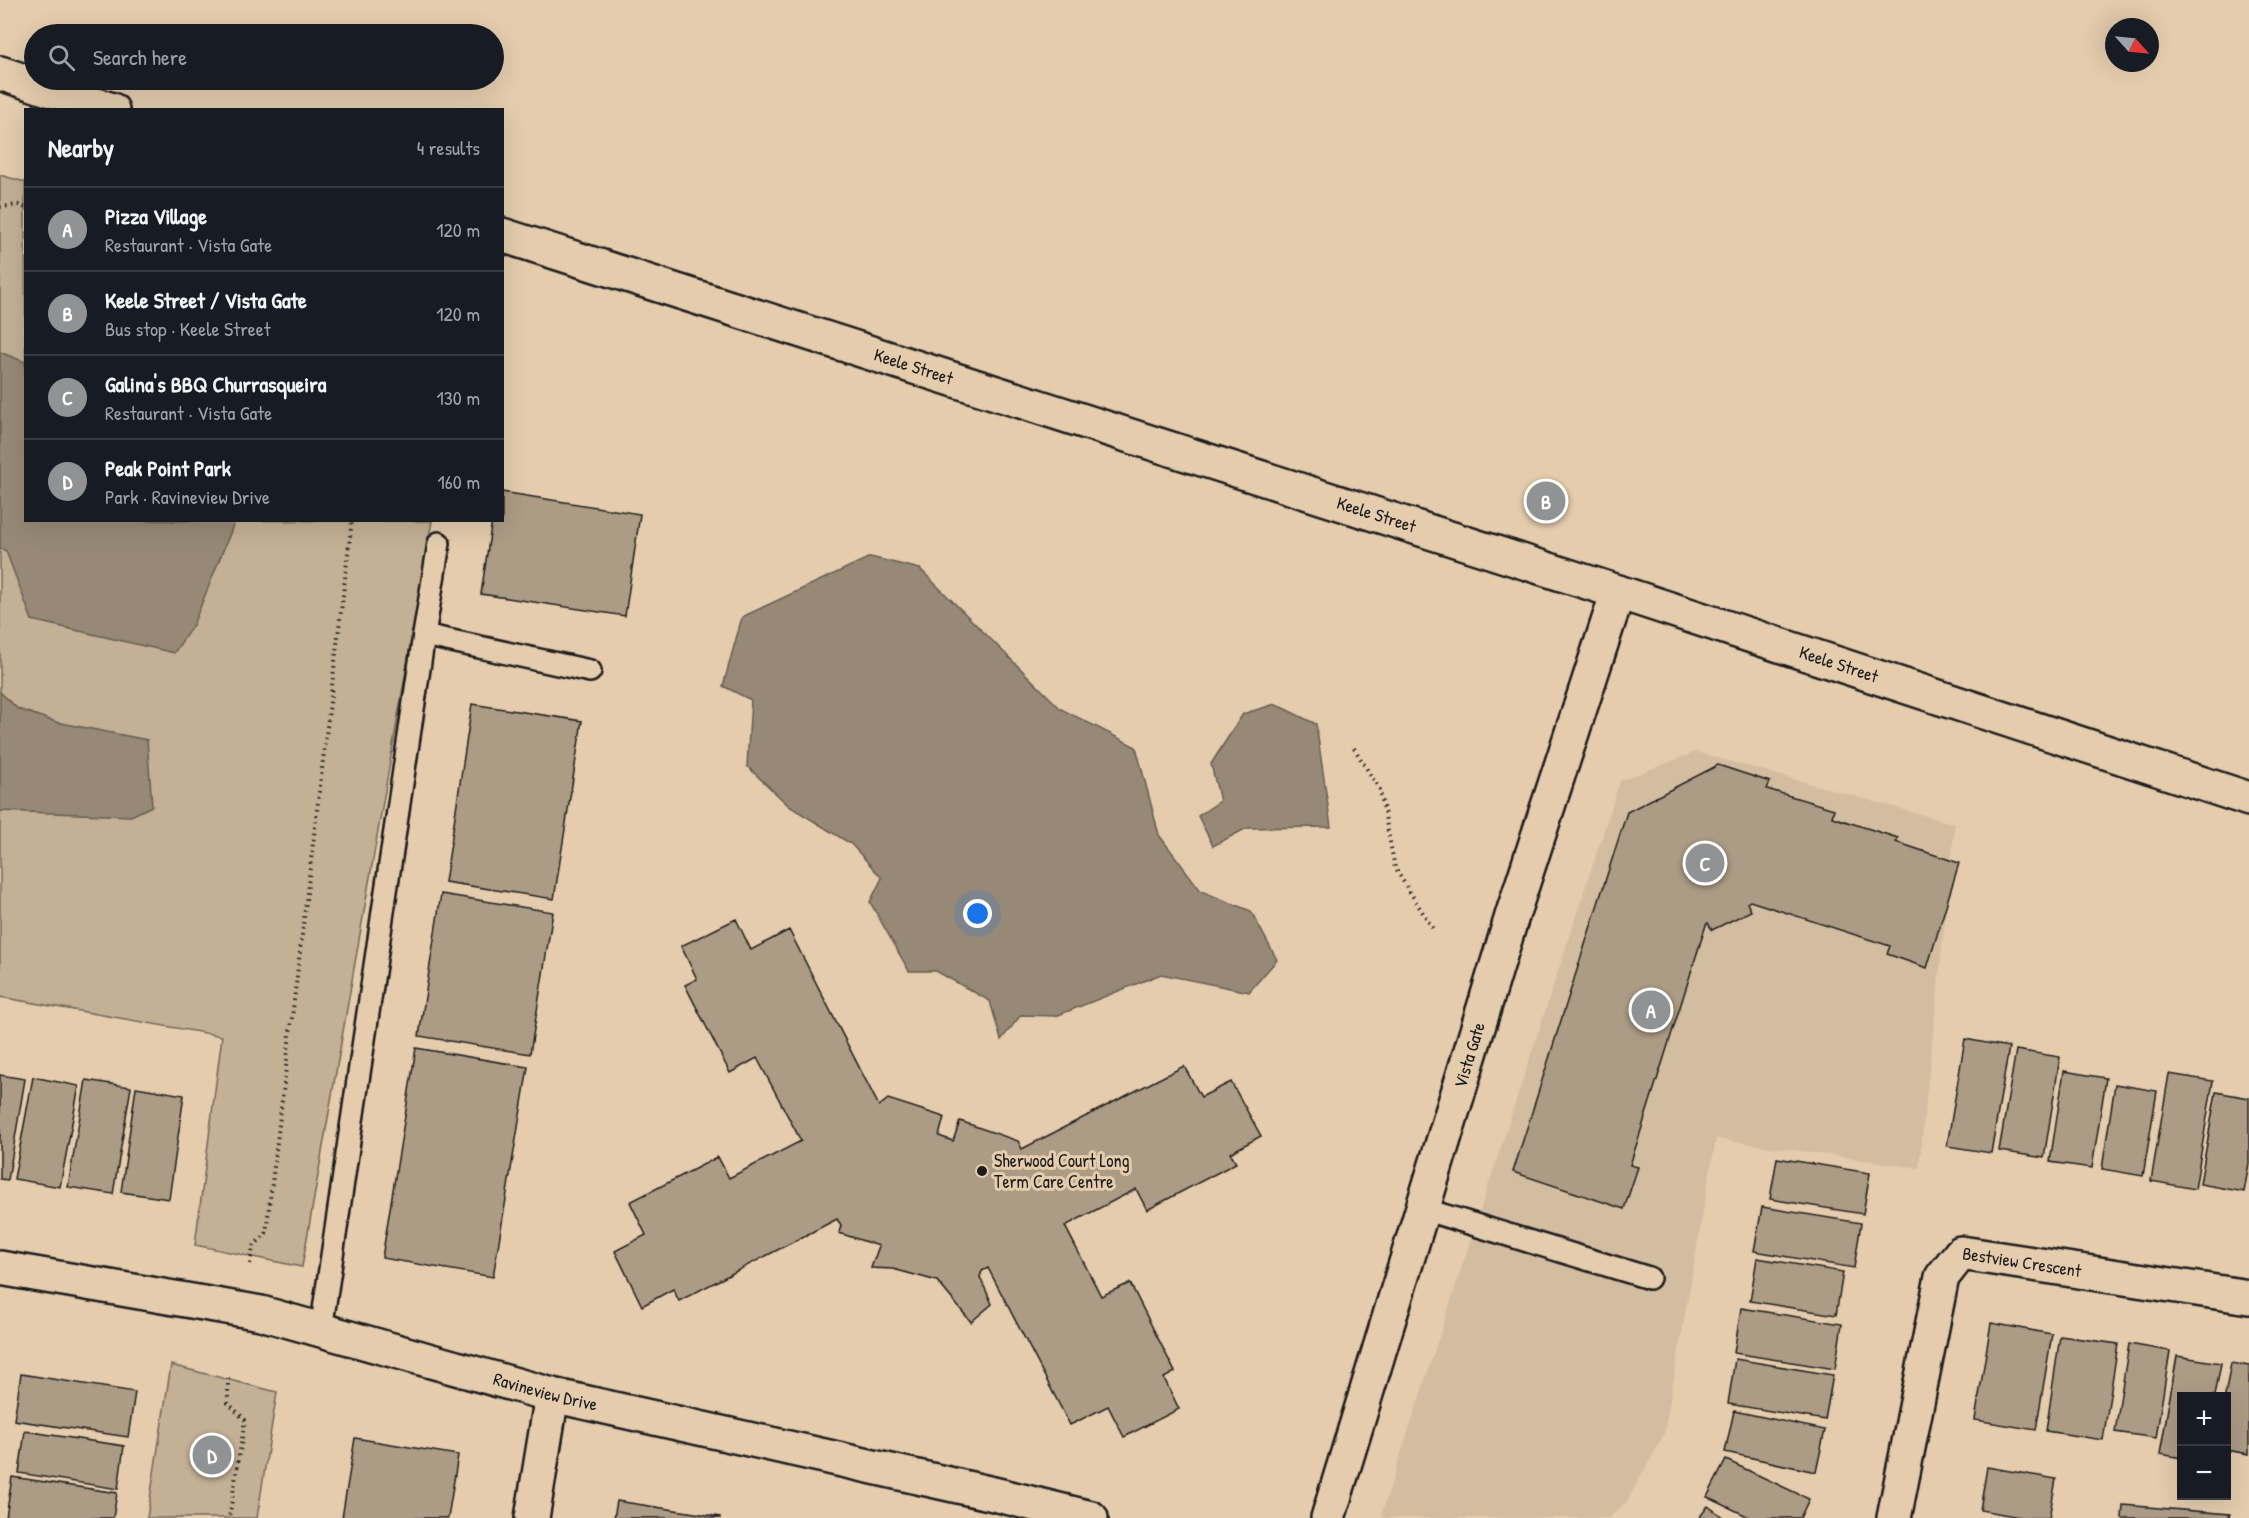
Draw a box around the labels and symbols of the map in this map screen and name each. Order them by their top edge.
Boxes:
north arrow [2105,18,2159,72]
street label: Keele Street [871,342,957,391]
pin: B [1526,478,1566,524]
street label: Keele Street [1334,490,1420,539]
street label: Keele Street [1796,639,1882,689]
pin: C [1686,840,1724,886]
your location [963,899,992,928]
pin: A [1632,988,1670,1032]
street label: Vista Gate [1447,1019,1491,1091]
place label: Sherwood Court Long Term Care Centre [994,1148,1130,1194]
marker: Sherwood Court Long Term Care Centre [975,1164,989,1178]
street label: Bestview Crescent [1961,1240,2084,1283]
street label: Ravineview Drive [491,1366,600,1417]
pin: D [192,1432,232,1478]

